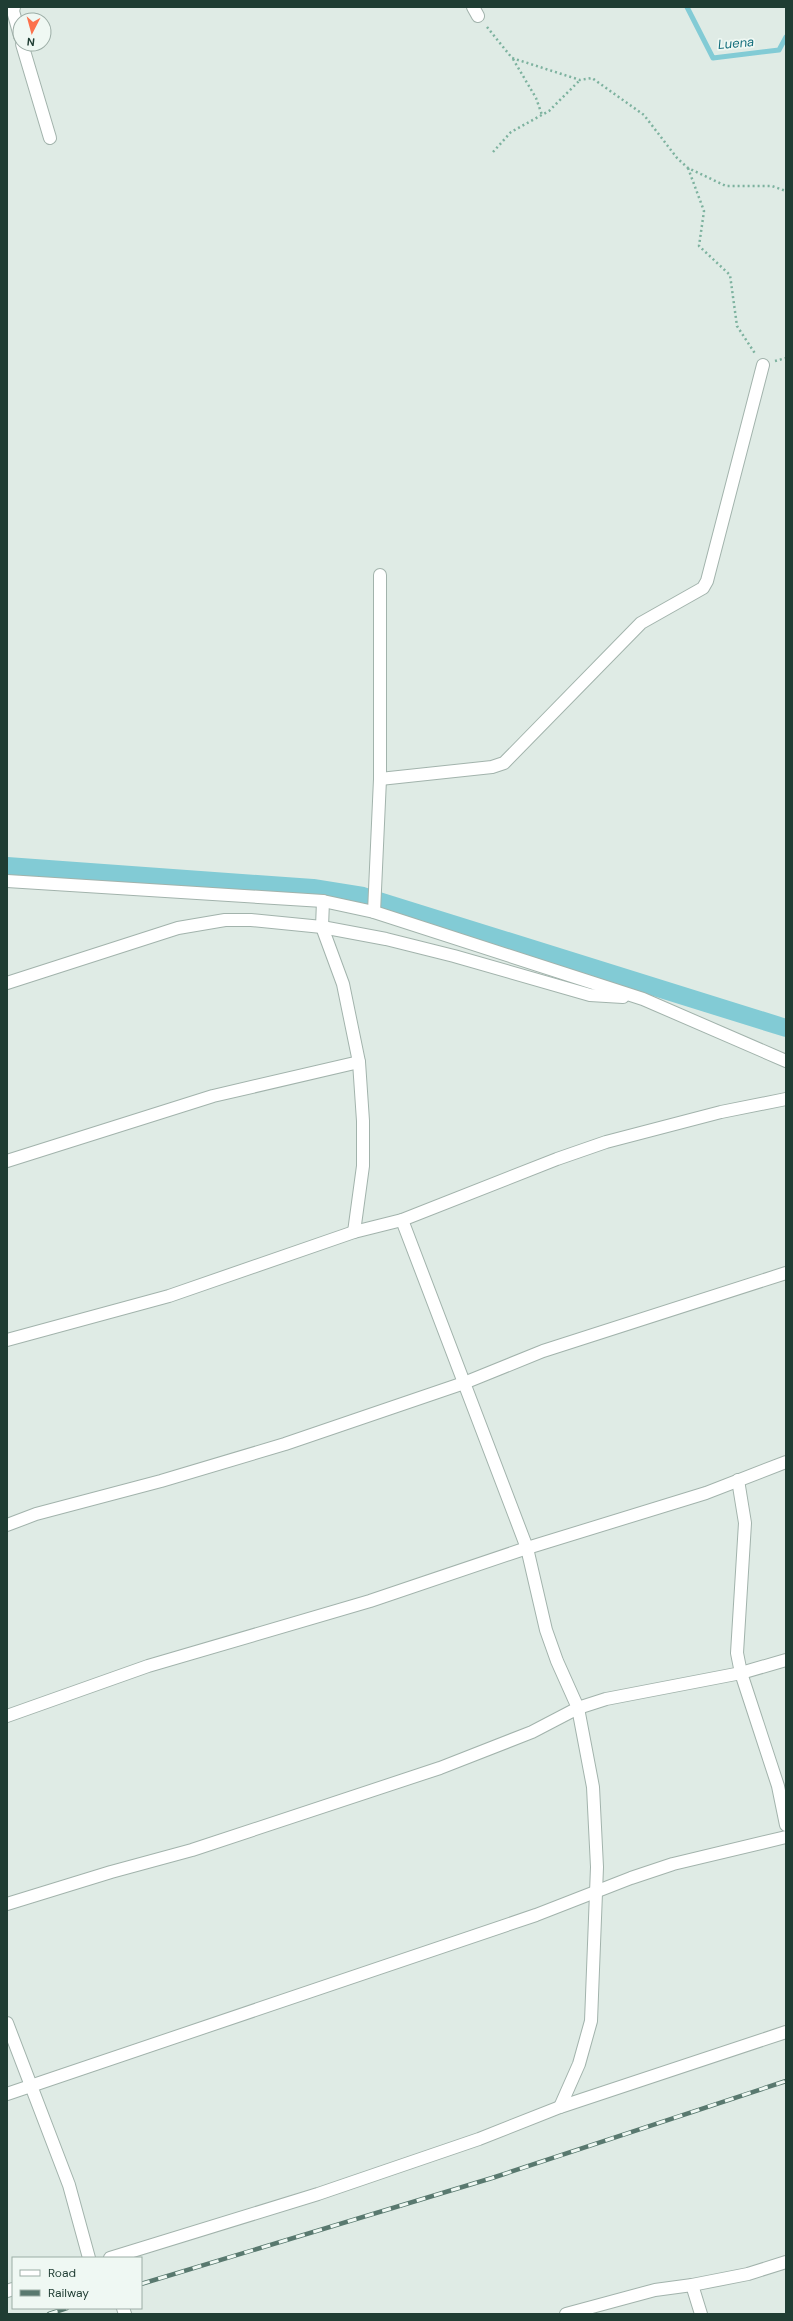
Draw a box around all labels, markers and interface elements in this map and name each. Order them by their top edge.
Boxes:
north arrow [12,12,52,52]
water label: Luena [717,33,755,53]
text: N [26,35,36,49]
legend [12,2257,142,2309]
text: Road [48,2265,76,2281]
text: Railway [48,2285,89,2301]

